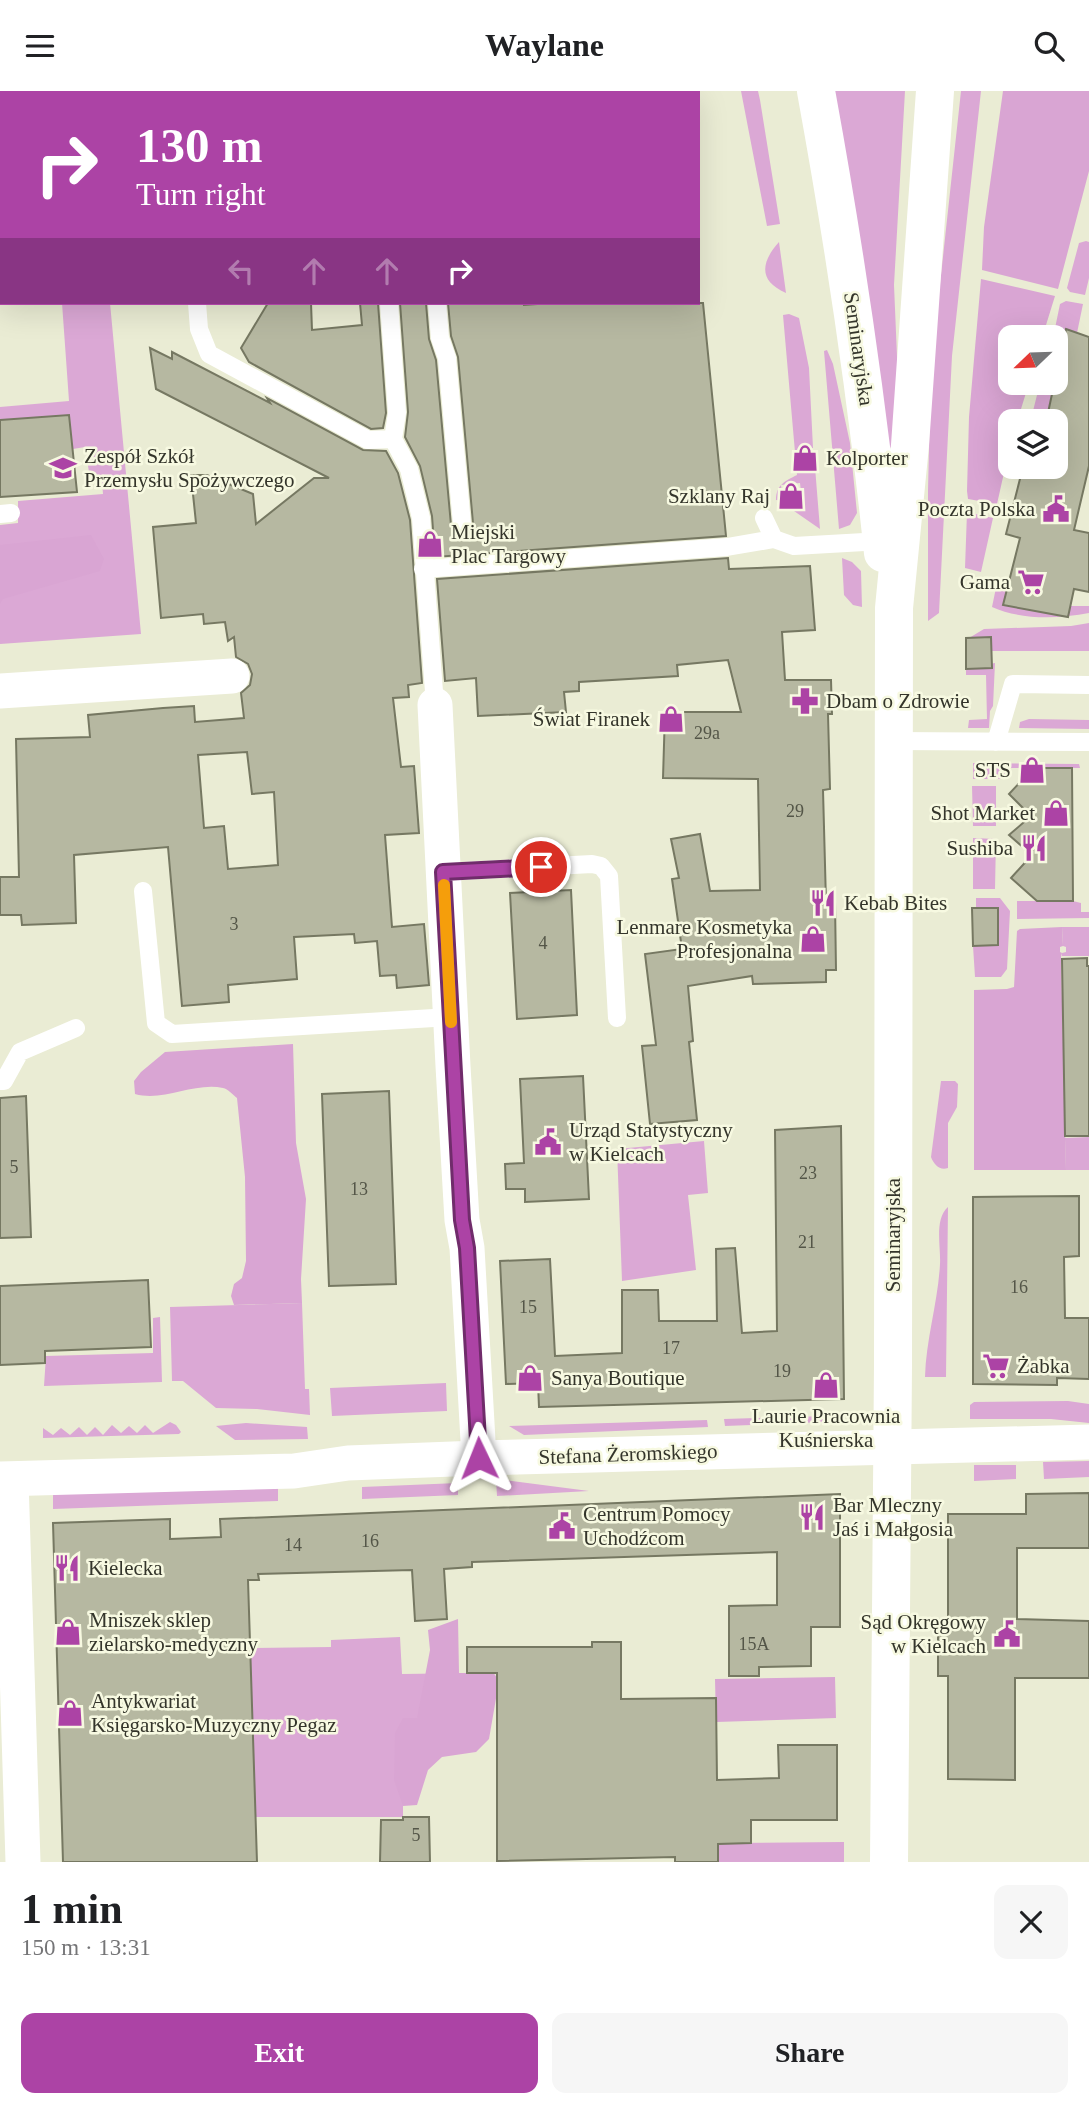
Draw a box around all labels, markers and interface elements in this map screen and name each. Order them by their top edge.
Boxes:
icon: menu [21,27,59,65]
text: Waylane [485,27,604,63]
icon: search [1030,27,1068,65]
text: 130 m [136,118,263,173]
icon: right [21,119,112,210]
text: Turn right [136,176,266,212]
icon: left [222,252,260,290]
icon: ahead [295,252,333,290]
icon: ahead [368,252,406,290]
icon: right [441,252,479,290]
street label: Seminaryjska [839,291,879,408]
north arrow [998,325,1068,395]
map controls [998,325,1068,479]
button: layers [998,409,1068,479]
shop icon: Kolporter [790,443,820,473]
place label: Zespół Szkół Przemysłu Spożywczego [84,444,295,492]
place label: Kolporter [826,446,908,470]
school or university icon: Zespół Szkół Przemysłu Spożywczego [48,453,78,483]
shop icon: Szklany Raj [776,481,806,511]
place label: Szklany Raj [668,484,770,508]
public building icon: Poczta Polska [1041,494,1071,524]
place label: Poczta Polska [918,497,1036,521]
place label: Miejski Plac Targowy [451,520,566,568]
shop icon: Miejski Plac Targowy [415,529,445,559]
supermarket icon: Gama [1016,567,1046,597]
place label: Gama [960,570,1011,594]
pharmacy icon: Dbam o Zdrowie [790,686,820,716]
place label: Dbam o Zdrowie [826,689,969,713]
shop icon: Świat Firanek [656,704,686,734]
place label: Świat Firanek [533,707,650,731]
house number: 29a [694,723,720,743]
shop icon: STS [1017,755,1047,785]
place label: STS [975,758,1011,782]
shop icon: Shot Market [1041,798,1071,828]
house number: 29 [786,801,804,821]
place label: Shot Market [931,801,1035,825]
restaurant icon: Sushiba [1019,833,1049,863]
place label: Sushiba [946,836,1014,860]
pin [511,837,571,897]
icon: arrive [522,848,560,886]
restaurant icon: Kebab Bites [808,888,838,918]
place label: Kebab Bites [844,891,947,915]
house number: 3 [230,914,239,934]
place label: Lenmare Kosmetyka Profesjonalna [616,915,793,963]
shop icon: Lenmare Kosmetyka Profesjonalna [798,924,828,954]
house number: 4 [539,933,548,953]
place label: Urząd Statystyczny w Kielcach [569,1118,733,1166]
public building icon: Urząd Statystyczny w Kielcach [533,1127,563,1157]
house number: 5 [10,1157,19,1177]
house number: 23 [799,1163,817,1183]
street label: Seminaryjska [881,1177,905,1292]
house number: 13 [350,1179,368,1199]
house number: 21 [798,1232,816,1252]
house number: 16 [1010,1277,1028,1297]
house number: 15 [519,1297,537,1317]
house number: 17 [662,1338,680,1358]
supermarket icon: Żabka [981,1351,1011,1381]
place label: Żabka [1017,1354,1070,1378]
house number: 19 [773,1361,791,1381]
shop icon: Sanya Boutique [515,1363,545,1393]
place label: Sanya Boutique [551,1366,685,1390]
shop icon: Laurie Pracownia Kuśnierska [811,1370,841,1400]
place label: Laurie Pracownia Kuśnierska [752,1404,901,1452]
position arrow [442,1421,516,1495]
street label: Stefana Żeromskiego [538,1439,718,1469]
place label: Bar Mleczny Jaś i Małgosia [833,1493,954,1541]
place label: Centrum Pomocy Uchodźcom [583,1502,731,1550]
restaurant icon: Bar Mleczny Jaś i Małgosia [797,1502,827,1532]
public building icon: Centrum Pomocy Uchodźcom [547,1511,577,1541]
house number: 16 [361,1531,379,1551]
house number: 14 [284,1535,302,1555]
restaurant icon: Kielecka [52,1553,82,1583]
place label: Kielecka [88,1556,163,1580]
place label: Mniszek sklep zielarsko-medyczny [89,1608,259,1656]
place label: Sąd Okręgowy w Kielcach [861,1610,986,1658]
shop icon: Mniszek sklep zielarsko-medyczny [53,1617,83,1647]
public building icon: Sąd Okręgowy w Kielcach [992,1619,1022,1649]
house number: 15A [739,1634,770,1654]
place label: Antykwariat Księgarsko-Muzyczny Pegaz [91,1689,337,1737]
shop icon: Antykwariat Księgarsko-Muzyczny Pegaz [55,1698,85,1728]
house number: 5 [412,1825,421,1845]
button: close [994,1885,1068,1959]
text: 1 min [21,1886,123,1932]
text: 150 m · 13:31 [21,1935,151,1960]
button: Exit [21,2013,538,2093]
button: Share [552,2013,1068,2093]

